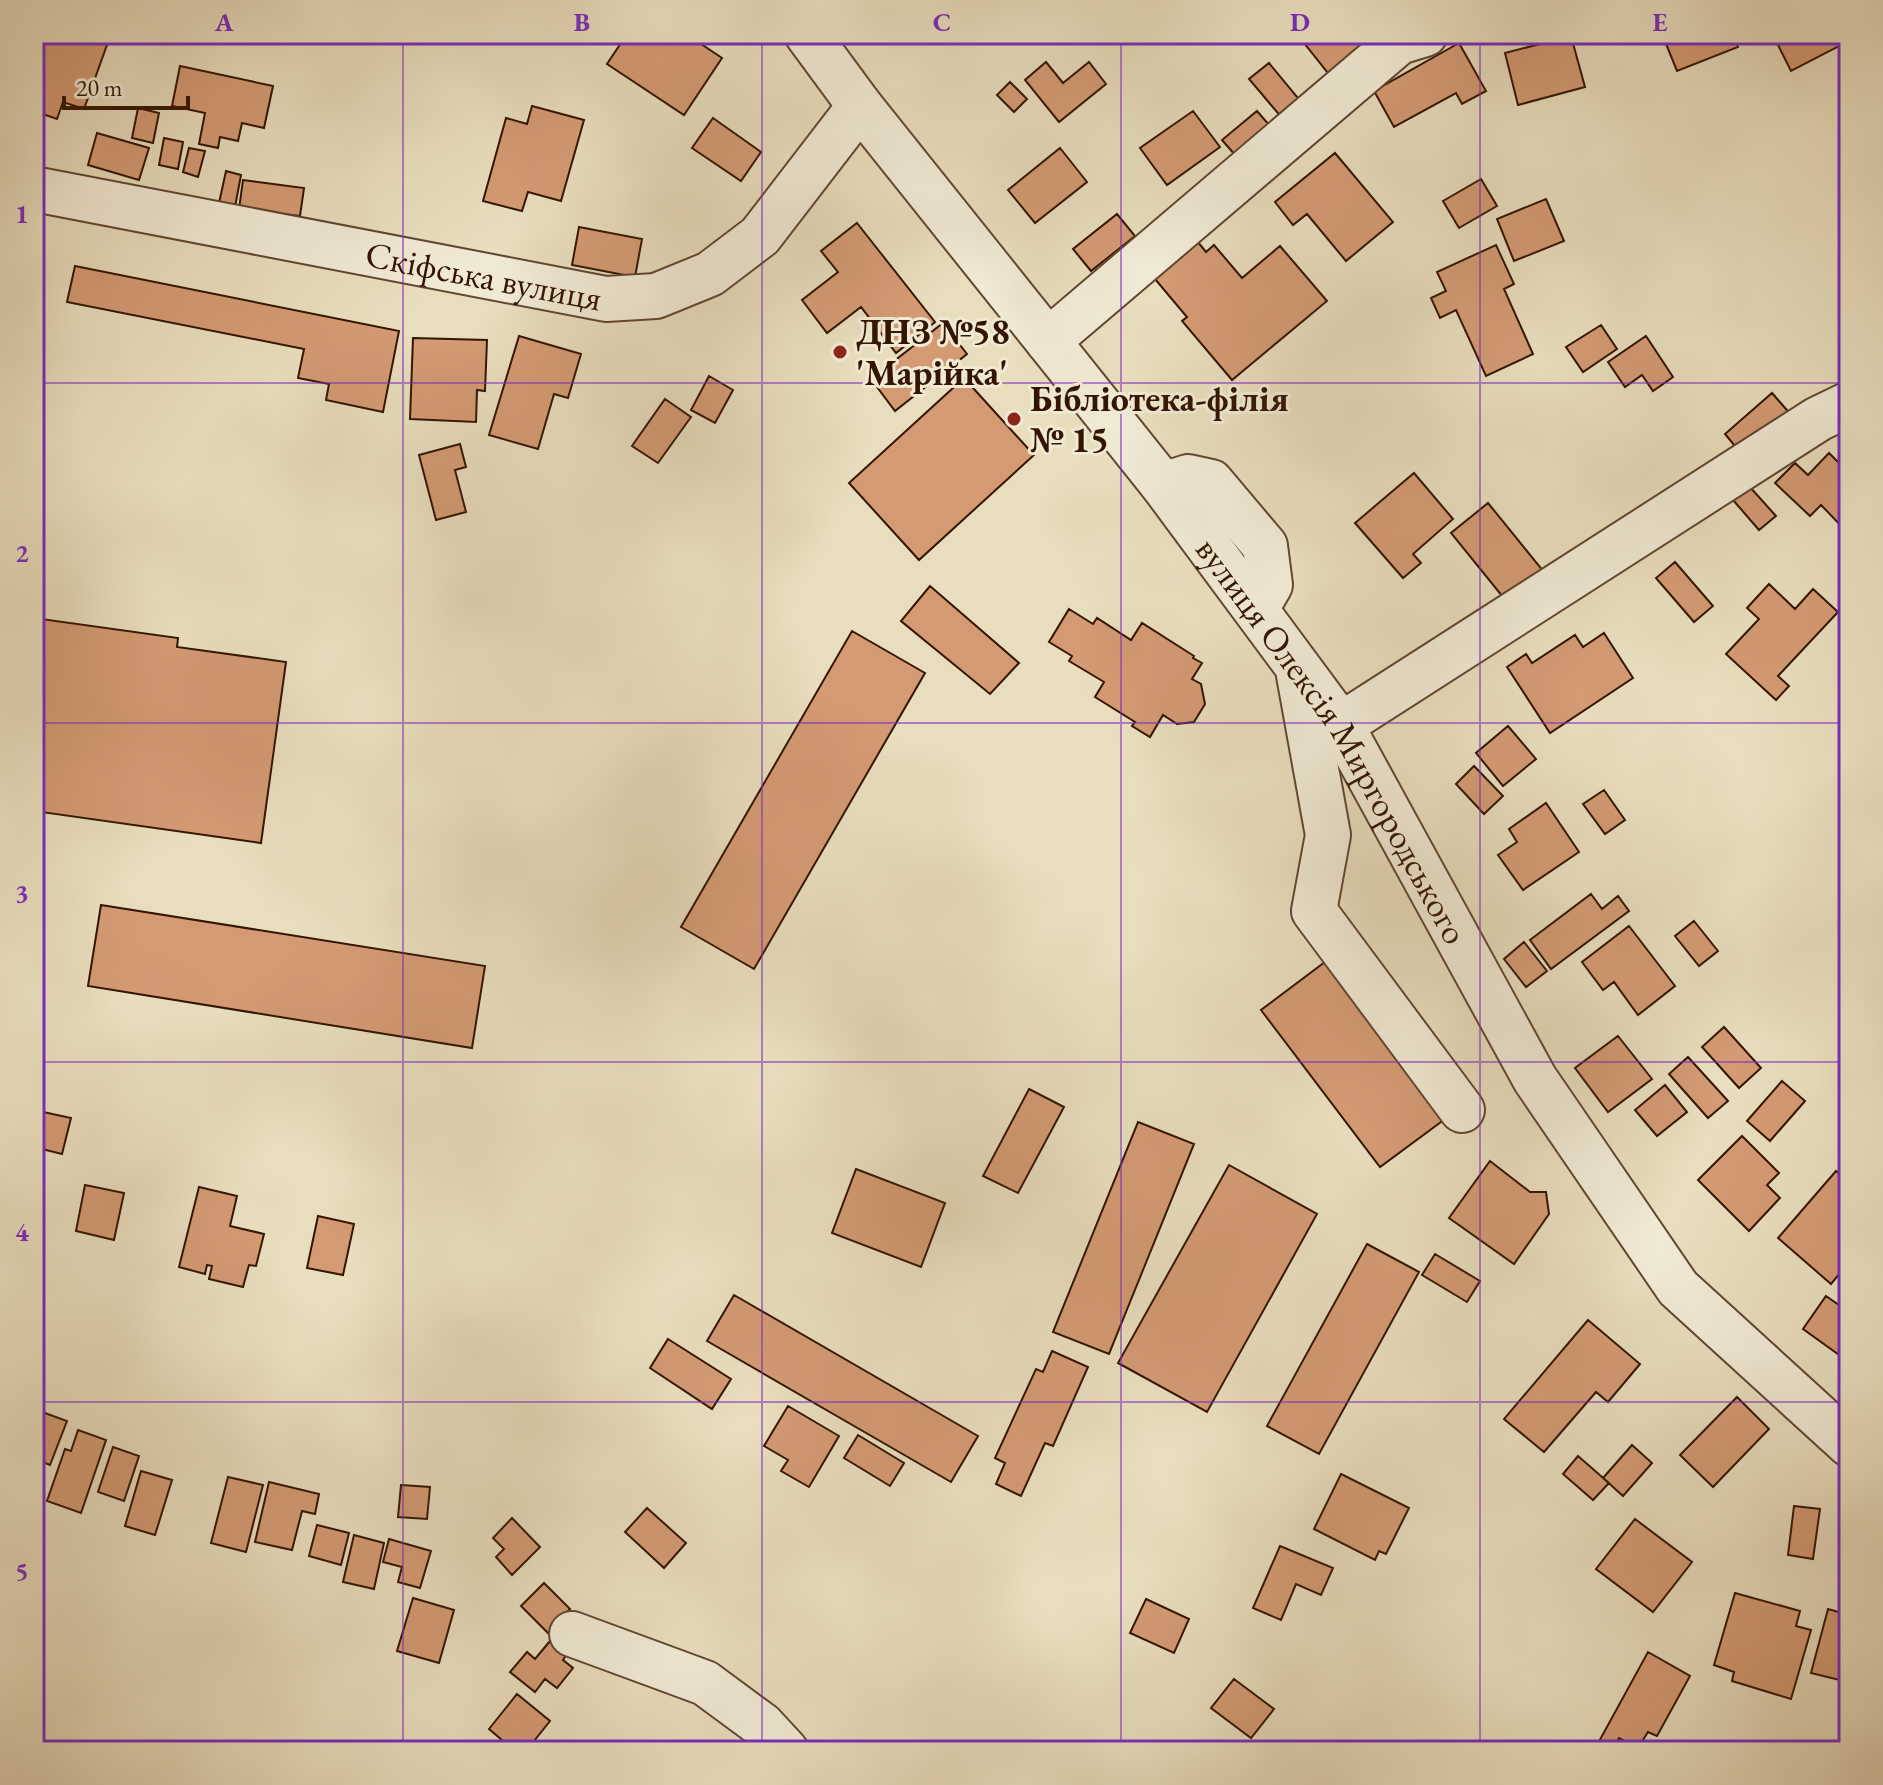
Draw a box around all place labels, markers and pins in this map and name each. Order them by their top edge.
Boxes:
place label: ДНЗ №58 'Марійка' [856,308,1010,396]
marker: ДНЗ №58 'Марійка' [831,343,849,361]
place label: Бібліотека-філія № 15 [1030,375,1289,463]
marker: Бібліотека-філія № 15 [1005,410,1023,428]

